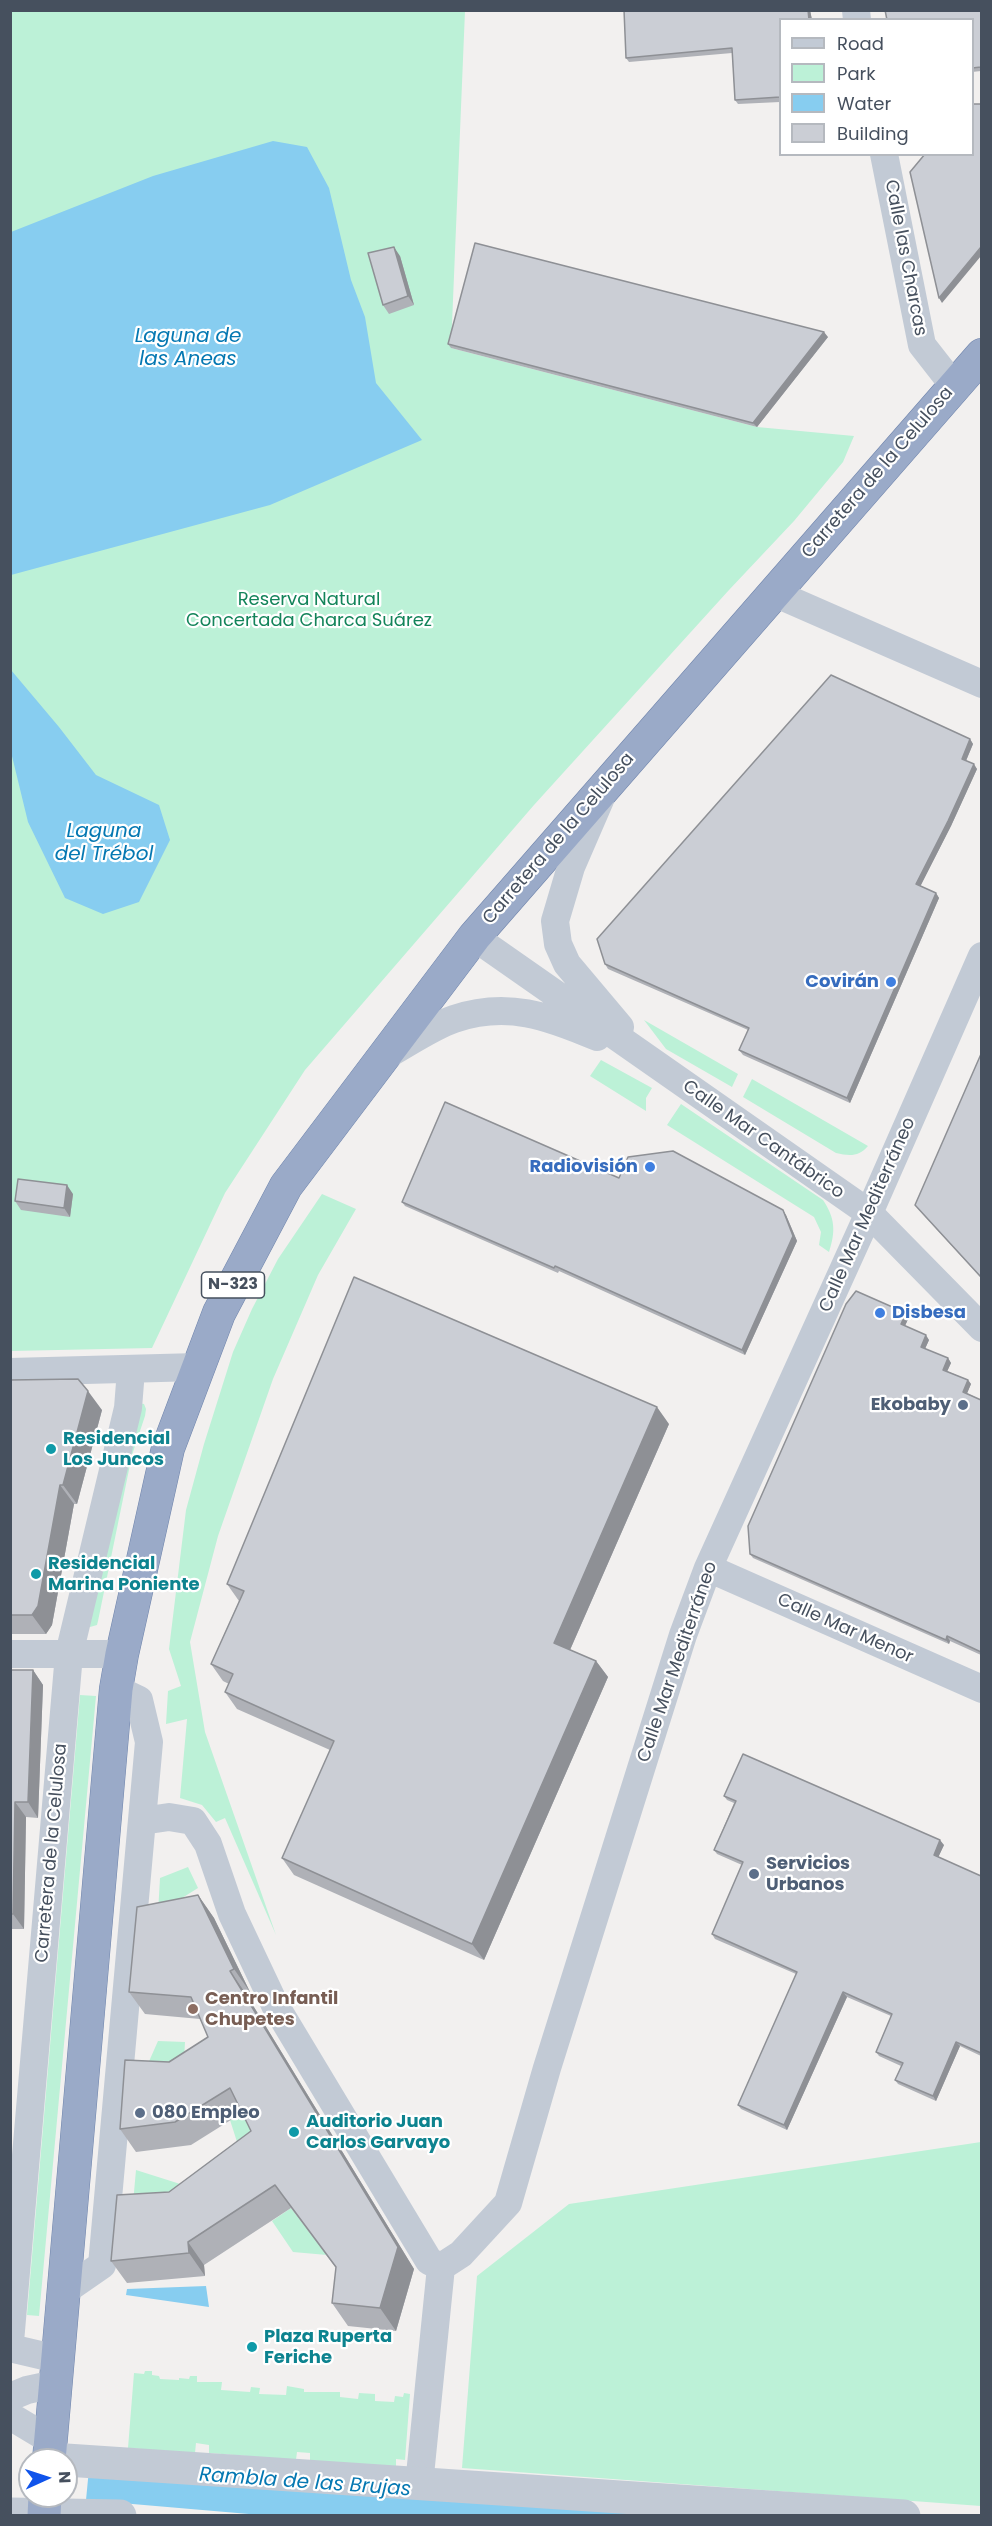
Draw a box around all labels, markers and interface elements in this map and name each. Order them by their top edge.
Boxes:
legend [779,18,974,156]
text: Road [837,31,884,56]
text: Park [837,61,876,86]
text: Water [837,91,891,116]
text: Building [837,121,909,146]
street label: Calle las Charcas [879,178,931,338]
water label: Laguna de las Aneas [135,325,241,372]
street label: Carretera de la Celulosa [798,383,958,563]
park label: Reserva Natural Concertada Charca Suárez [186,589,432,632]
street label: Carretera de la Celulosa [479,749,639,929]
water label: Laguna del Trébol [55,820,153,867]
place label: Covirán [805,971,879,993]
marker: Covirán [884,975,898,989]
street label: Calle Mar Cantábrico [678,1076,848,1204]
street label: Calle Mar Mediterráneo [815,1114,921,1316]
place label: Radiovisión [530,1156,638,1178]
marker: Radiovisión [643,1160,657,1174]
road number: N-323 [202,1272,264,1298]
place label: Disbesa [892,1302,966,1324]
marker: Disbesa [873,1306,887,1320]
place label: Ekobaby [871,1394,951,1416]
marker: Ekobaby [956,1398,970,1412]
place label: Residencial Los Juncos [63,1428,170,1470]
marker: Residencial Los Juncos [44,1442,58,1456]
place label: Residencial Marina Poniente [48,1553,200,1596]
street label: Calle Mar Mediterráneo [633,1559,723,1765]
marker: Residencial Marina Poniente [29,1567,43,1581]
street label: Calle Mar Menor [774,1589,916,1669]
street label: Carretera de la Celulosa [32,1742,72,1964]
place label: Servicios Urbanos [766,1853,850,1896]
marker: Servicios Urbanos [747,1867,761,1881]
place label: Centro Infantil Chupetes [205,1988,338,2030]
marker: Centro Infantil Chupetes [186,2002,200,2016]
place label: 080 Empleo [152,2102,260,2124]
marker: 080 Empleo [133,2106,147,2120]
place label: Auditorio Juan Carlos Garvayo [306,2111,450,2154]
marker: Auditorio Juan Carlos Garvayo [287,2125,301,2139]
place label: Plaza Ruperta Feriche [264,2326,392,2368]
marker: Plaza Ruperta Feriche [245,2340,259,2354]
north arrow [18,2448,78,2508]
water label: Rambla de las Brujas [198,2464,412,2502]
text: N [53,2471,76,2484]

